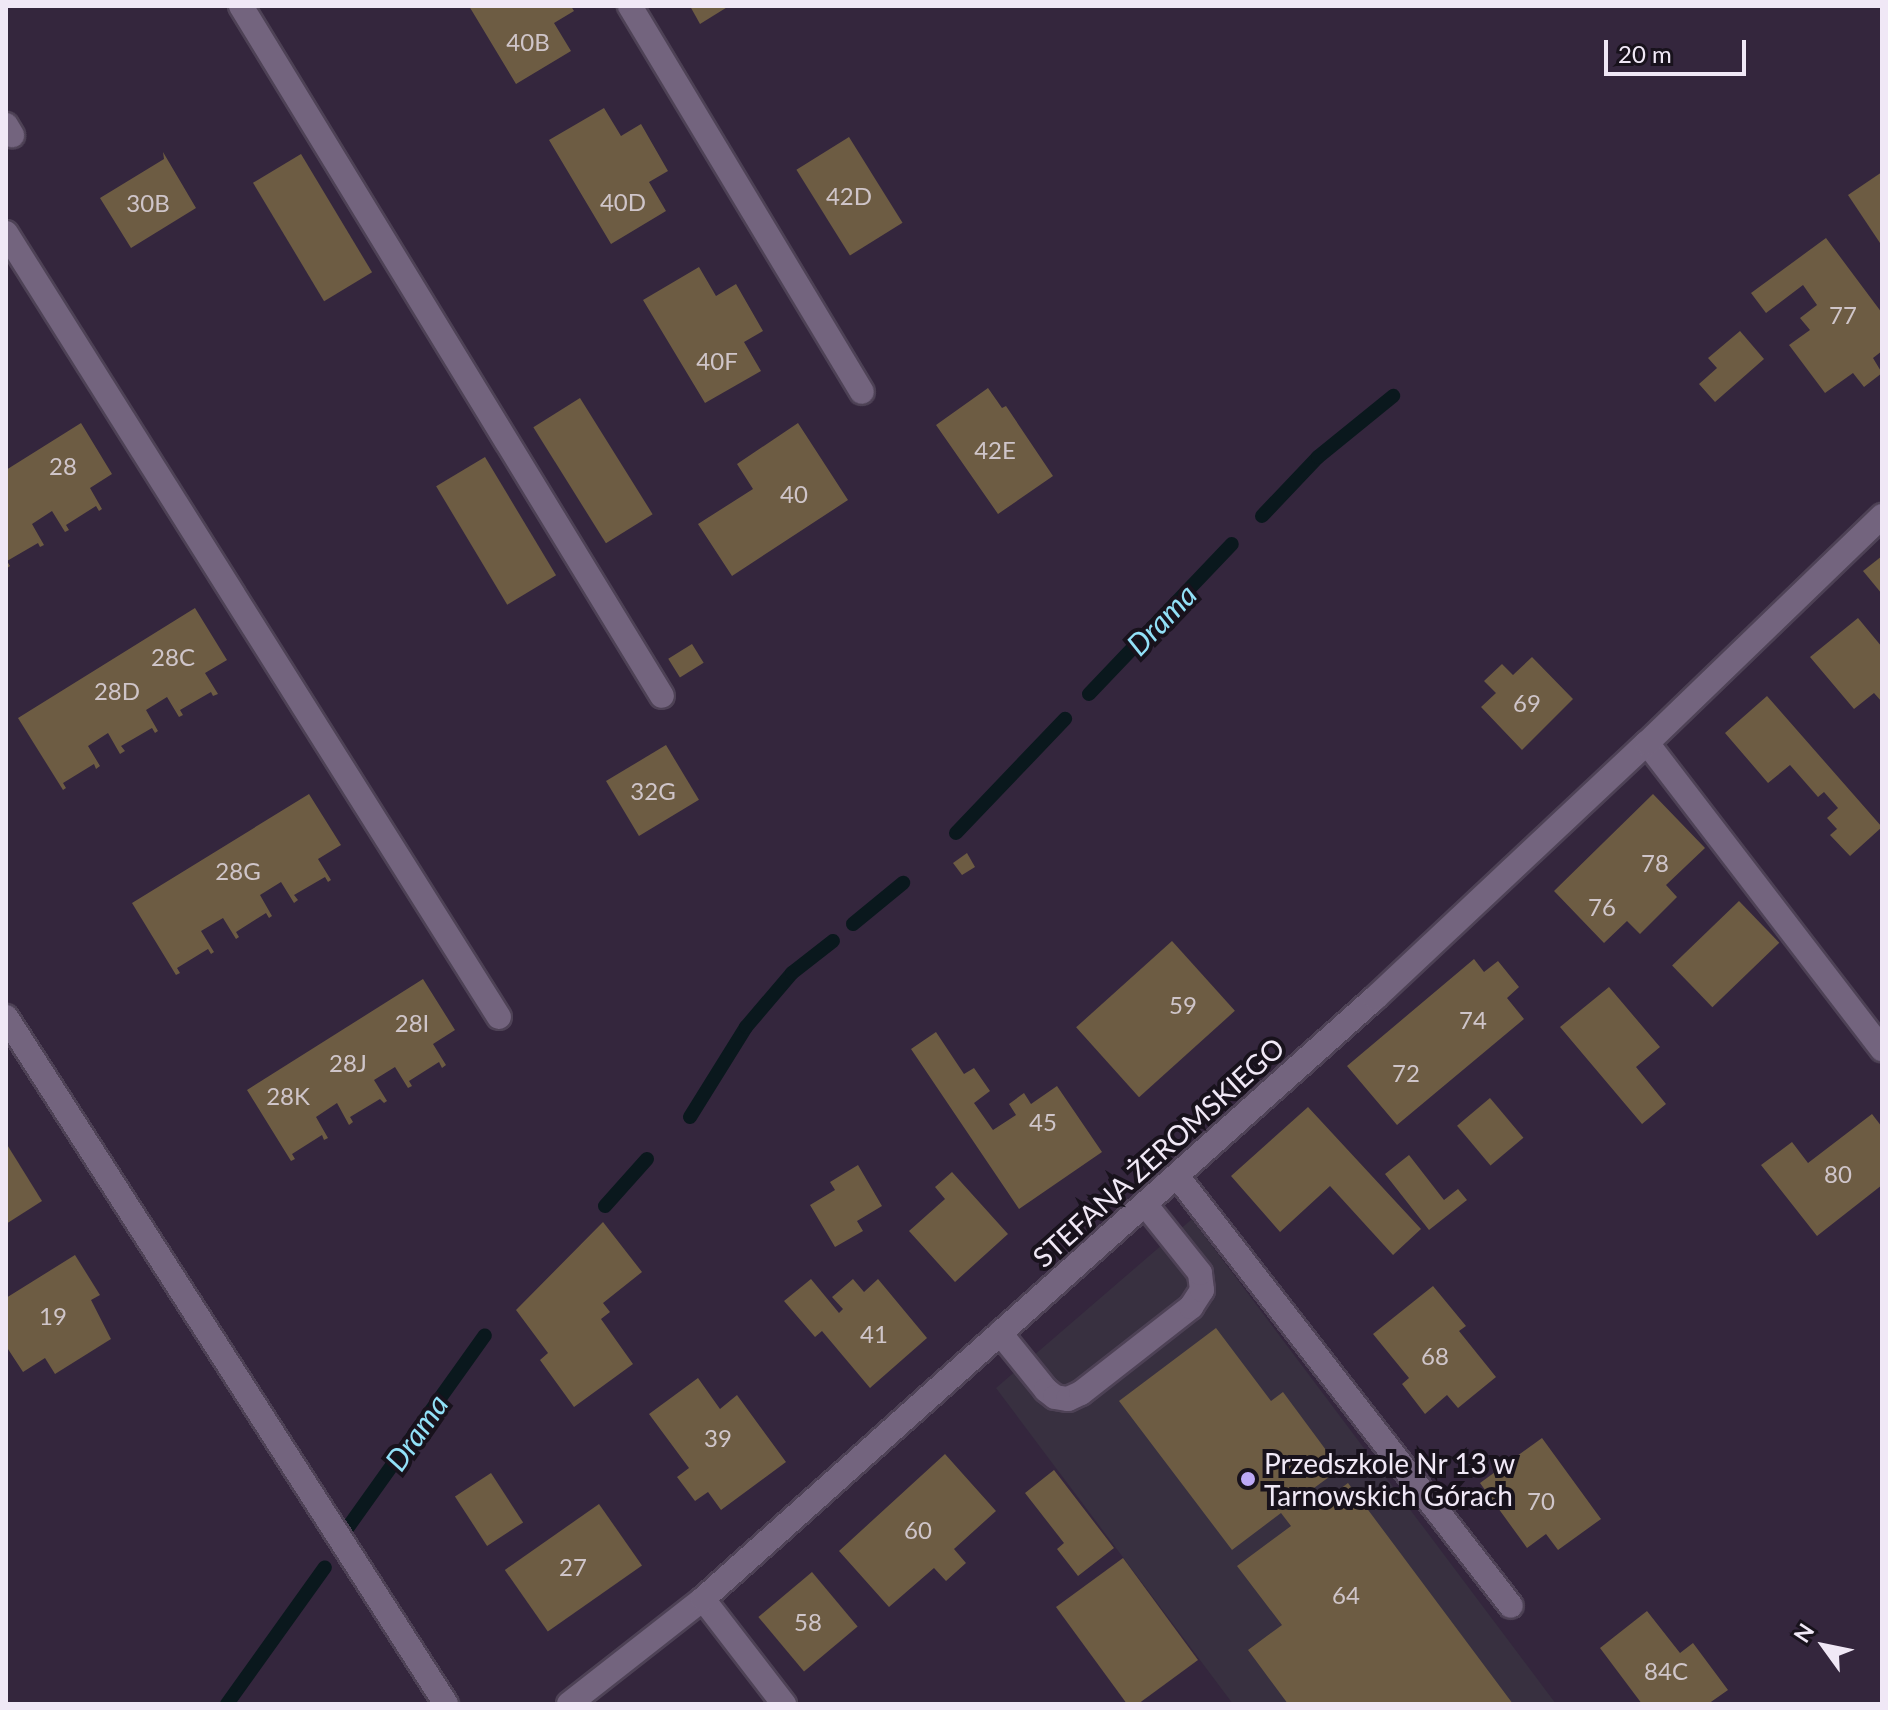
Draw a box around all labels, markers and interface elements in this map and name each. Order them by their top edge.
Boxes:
scale bar [1608,24,1750,74]
house number: 40B [506,28,550,56]
text: 20 m [1618,39,1672,68]
house number: 42D [826,182,872,210]
house number: 40D [600,188,646,216]
house number: 30B [126,189,170,217]
house number: 77 [1829,301,1857,329]
house number: 40F [696,347,738,375]
house number: 42E [974,436,1016,464]
house number: 28 [49,452,77,480]
house number: 40 [780,480,808,508]
water label: Drama [1119,576,1203,662]
house number: 28C [151,643,195,671]
house number: 28D [94,677,140,705]
house number: 69 [1513,689,1541,717]
house number: 32G [630,777,676,805]
house number: 78 [1641,849,1669,877]
house number: 28G [215,857,261,885]
house number: 76 [1588,893,1616,921]
house number: 59 [1169,991,1197,1019]
house number: 74 [1459,1006,1487,1034]
house number: 28I [395,1009,429,1037]
street label: STEFANA ŻEROMSKIEGO [1025,1030,1291,1274]
house number: 28J [329,1049,367,1077]
house number: 72 [1392,1059,1420,1087]
house number: 28K [266,1082,310,1110]
house number: 45 [1029,1108,1057,1136]
house number: 80 [1824,1160,1852,1188]
house number: 19 [39,1302,67,1330]
house number: 41 [860,1320,888,1348]
house number: 68 [1421,1342,1449,1370]
water label: Drama [377,1387,455,1477]
house number: 39 [704,1424,732,1452]
place label: Przedszkole Nr 13 w Tarnowskich Górach [1264,1446,1516,1512]
marker: Przedszkole Nr 13 w Tarnowskich Górach [1239,1470,1257,1488]
house number: 70 [1527,1487,1555,1515]
house number: 60 [904,1516,932,1544]
house number: 27 [559,1553,587,1581]
house number: 64 [1332,1581,1360,1609]
north arrow [1784,1606,1864,1686]
house number: 58 [794,1608,822,1636]
text: N [1788,1618,1819,1647]
house number: 84C [1644,1657,1688,1685]

